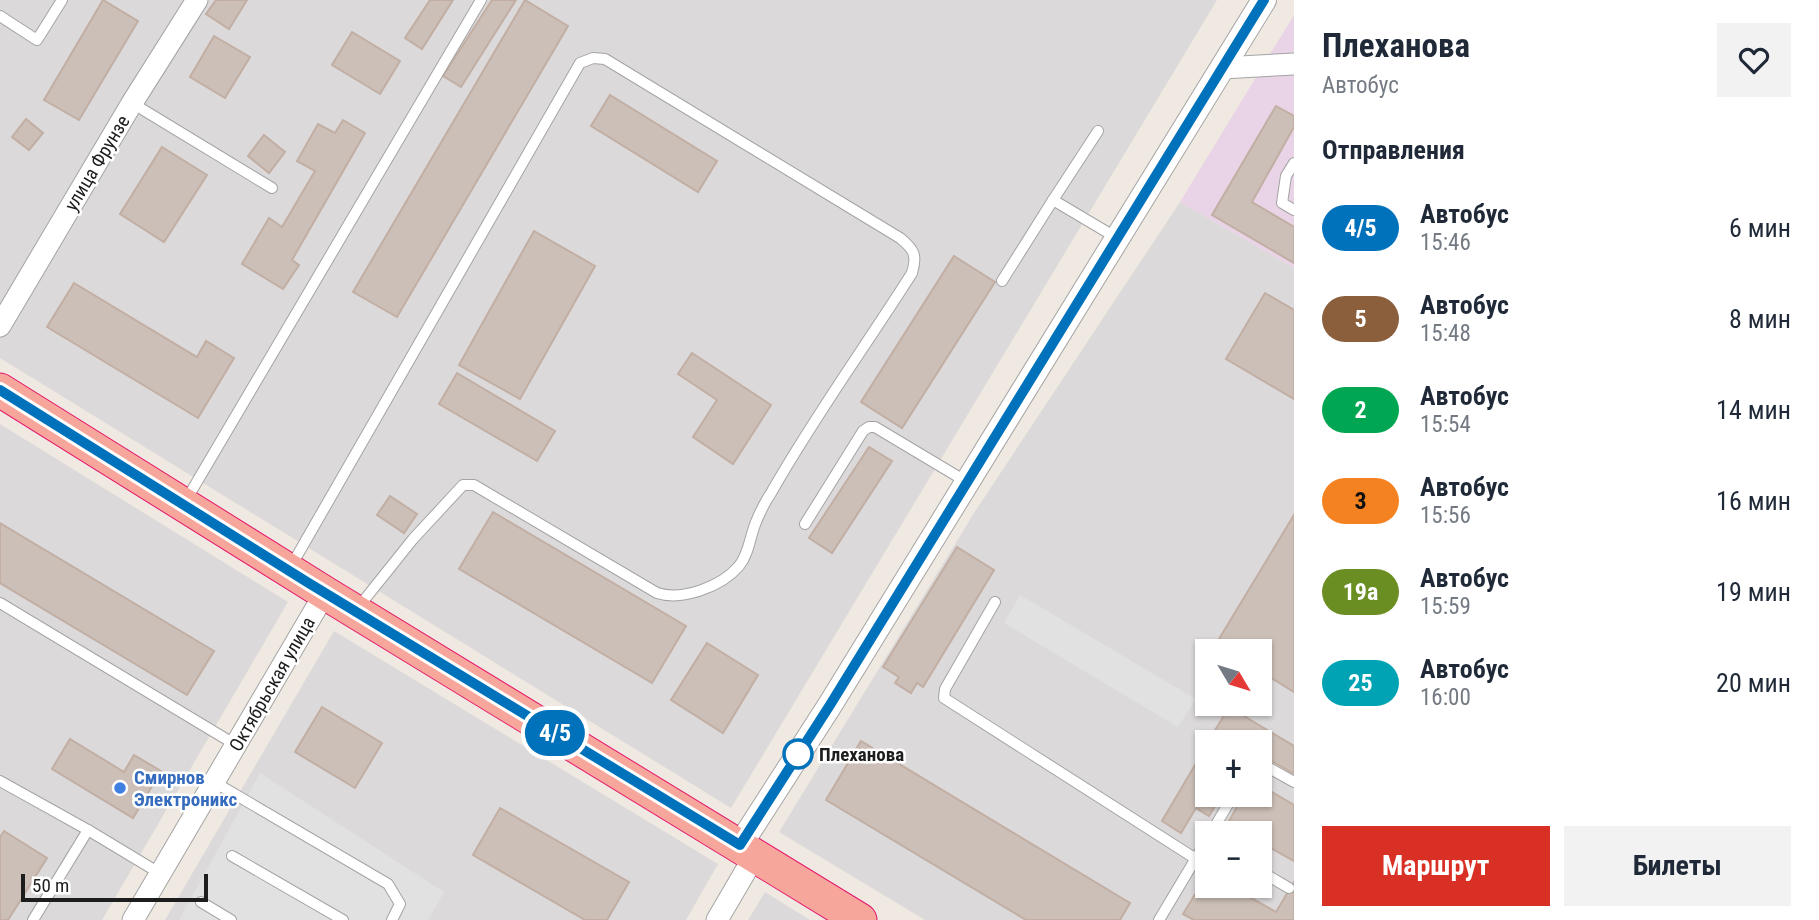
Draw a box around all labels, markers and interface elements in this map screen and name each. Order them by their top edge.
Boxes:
button: heart [1717,23,1791,97]
text: Плеханова [1322,26,1470,65]
text: Автобус [1322,72,1399,99]
street label: улица Фрунзе [59,111,135,215]
text: Отправления [1322,135,1465,165]
text: Автобус [1420,199,1509,229]
text: 6 мин [1729,213,1791,243]
text: 4/5 [1344,214,1377,242]
text: 15:46 [1420,229,1471,256]
text: Автобус [1420,290,1509,320]
text: 8 мин [1729,304,1791,334]
text: 5 [1354,305,1367,333]
text: 15:48 [1420,320,1471,347]
text: Автобус [1420,381,1509,411]
text: 14 мин [1716,395,1791,425]
text: 2 [1354,396,1367,424]
text: 15:54 [1420,411,1471,438]
text: Автобус [1420,472,1509,502]
text: 16 мин [1716,486,1791,516]
text: 3 [1354,487,1367,515]
text: 15:56 [1420,502,1471,529]
text: Автобус [1420,563,1509,593]
text: 19 мин [1716,577,1791,607]
text: 19а [1343,578,1378,606]
text: 15:59 [1420,593,1471,620]
street label: Октябрьская улица [224,613,320,755]
north arrow [1195,639,1272,716]
map controls [1195,639,1272,898]
text: Автобус [1420,654,1509,684]
text: 20 мин [1716,668,1791,698]
text: 25 [1348,669,1373,697]
text: 16:00 [1420,684,1471,711]
line badge: 4/5 [515,710,595,756]
text: 4/5 [539,719,571,747]
button: + [1195,730,1272,807]
marker: Плеханова [783,739,813,769]
place label: Плеханова [819,743,904,766]
place label: Смирнов Электроникс [134,766,238,811]
marker: Смирнов Электроникс [112,780,128,796]
button: − [1195,821,1272,898]
button: Маршрут [1322,826,1550,906]
button: Билеты [1564,826,1791,906]
scale bar [21,871,208,903]
text: 50 m [32,874,69,897]

